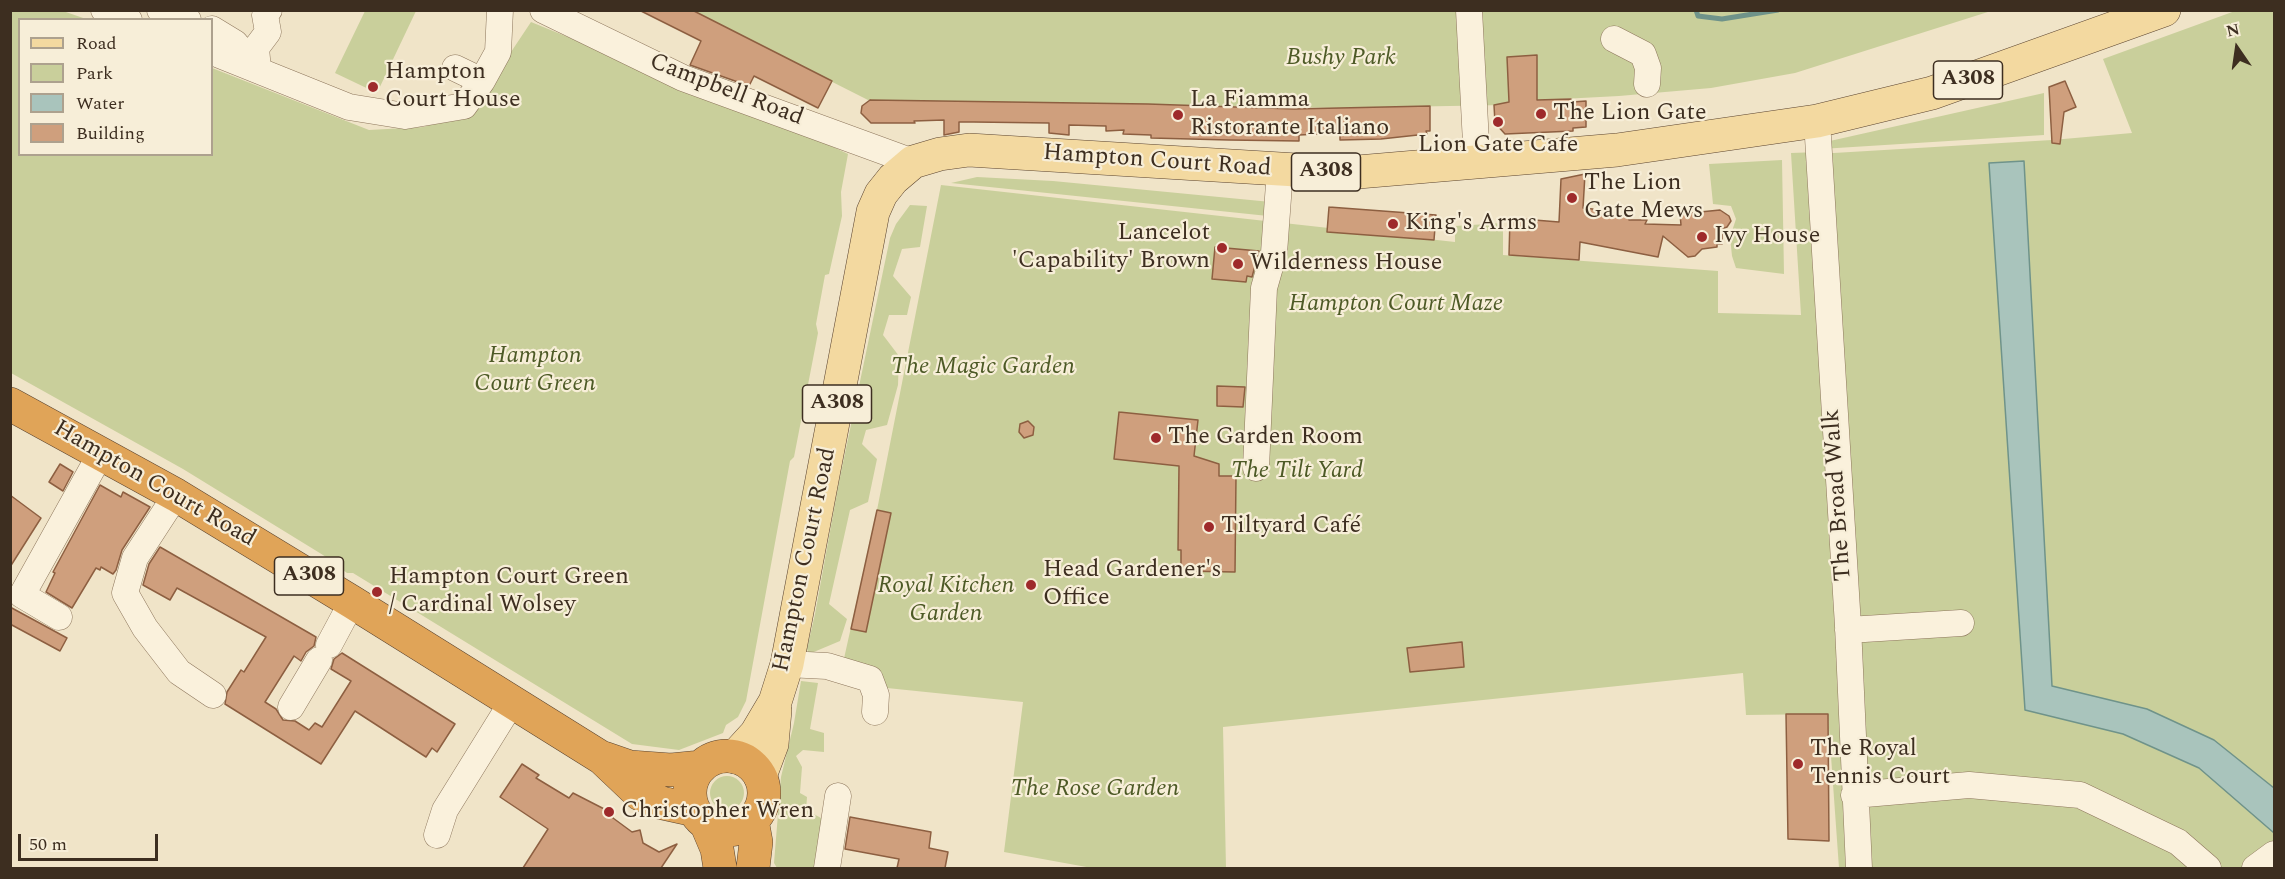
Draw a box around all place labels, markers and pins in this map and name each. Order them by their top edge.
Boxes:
place label: Hampton Court House [385,59,521,115]
marker: Hampton Court House [366,80,380,94]
place label: La Fiamma Ristorante Italiano [1190,87,1389,143]
place label: The Lion Gate [1553,100,1707,128]
marker: The Lion Gate [1534,107,1548,121]
marker: La Fiamma Ristorante Italiano [1171,108,1185,122]
marker: Lion Gate Cafe [1491,115,1505,129]
place label: Lion Gate Cafe [1418,132,1578,160]
place label: The Lion Gate Mews [1584,170,1703,226]
marker: The Lion Gate Mews [1565,191,1579,205]
place label: King's Arms [1405,210,1537,238]
marker: King's Arms [1386,217,1400,231]
place label: Lancelot 'Capability' Brown [1012,220,1210,276]
place label: Ivy House [1714,223,1820,251]
marker: Ivy House [1695,230,1709,244]
marker: Lancelot 'Capability' Brown [1215,241,1229,255]
place label: Wilderness House [1250,250,1442,278]
marker: Wilderness House [1231,257,1245,271]
place label: The Garden Room [1168,424,1363,452]
marker: The Garden Room [1149,431,1163,445]
place label: Tiltyard Café [1221,513,1361,541]
marker: Tiltyard Café [1202,520,1216,534]
place label: Head Gardener's Office [1043,557,1222,613]
place label: Hampton Court Green / Cardinal Wolsey [389,564,629,620]
marker: Head Gardener's Office [1024,578,1038,592]
marker: Hampton Court Green / Cardinal Wolsey [370,585,384,599]
place label: The Royal Tennis Court [1810,736,1950,792]
marker: The Royal Tennis Court [1791,757,1805,771]
place label: Christopher Wren [621,798,814,826]
marker: Christopher Wren [602,805,616,819]

